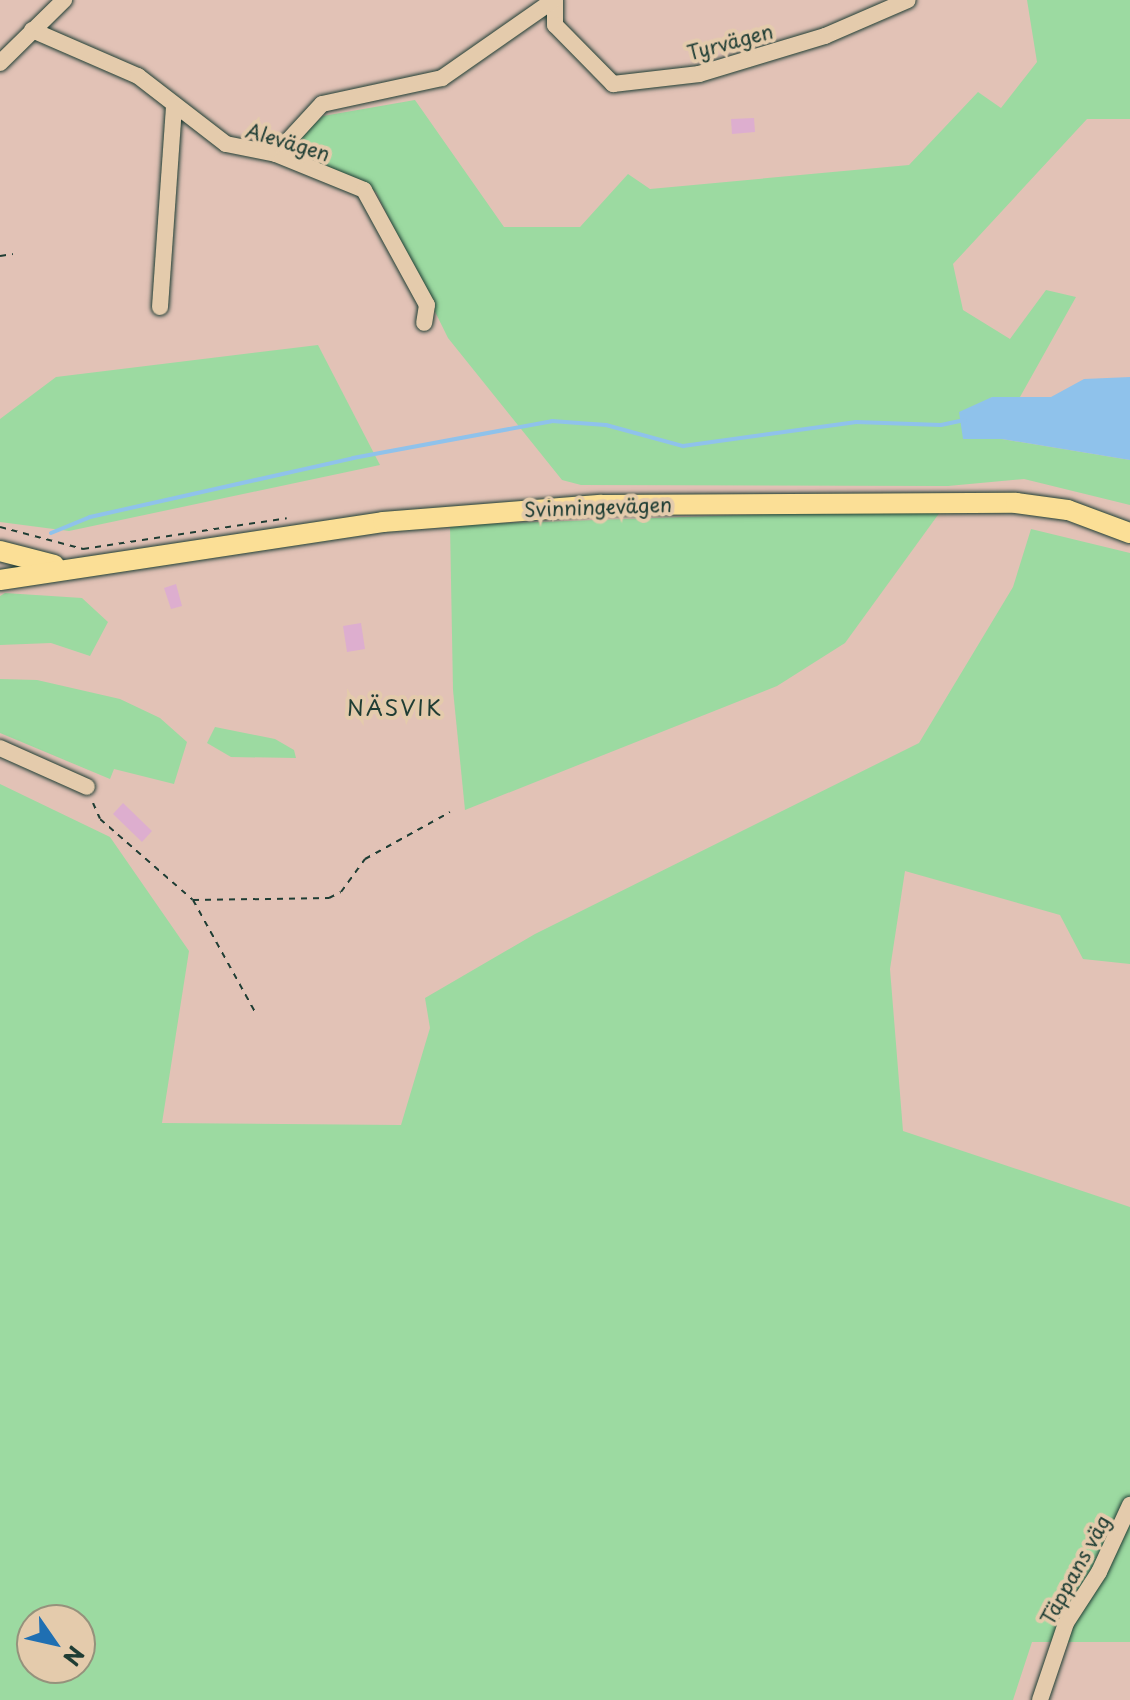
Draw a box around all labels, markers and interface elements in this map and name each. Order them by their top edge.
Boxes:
street label: Tyrvägen [684,19,776,65]
street label: Alevägen [243,118,333,166]
street label: Svinningevägen [524,492,672,522]
district label: NÄSVIK [346,694,444,720]
street label: Täppans väg [1035,1511,1115,1629]
north arrow [16,1604,96,1684]
text: N [56,1640,93,1673]

